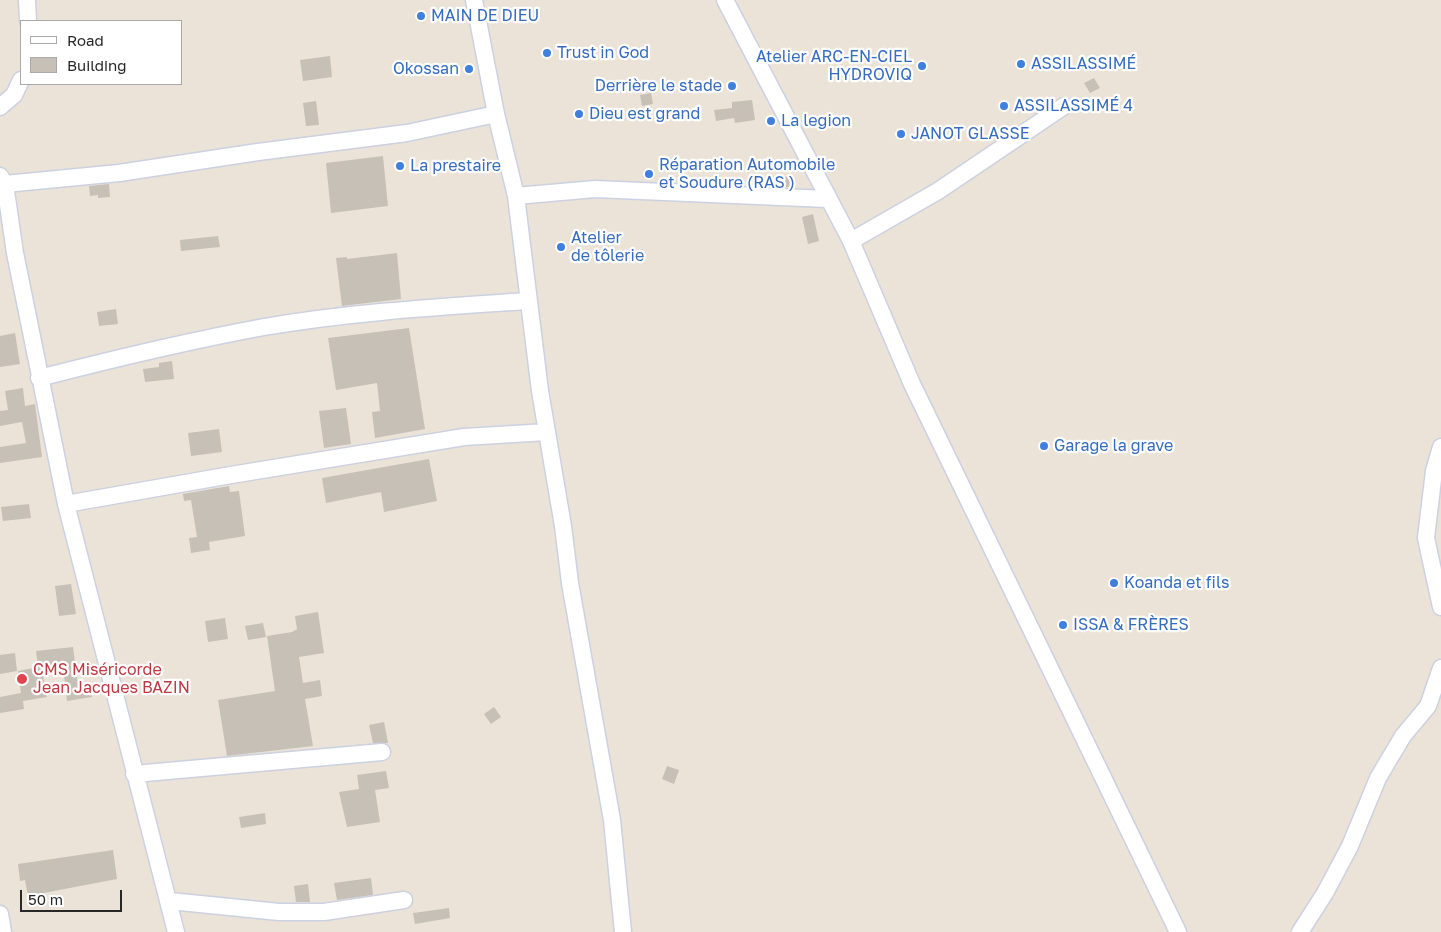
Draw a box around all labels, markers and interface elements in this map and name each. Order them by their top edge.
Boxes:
place label: MAIN DE DIEU [431,6,539,26]
marker: MAIN DE DIEU [415,10,427,22]
legend [20,20,182,85]
text: Road [67,31,104,49]
place label: Trust in God [557,43,649,63]
marker: Trust in God [541,47,553,59]
place label: Atelier ARC-EN-CIEL HYDROVIQ [756,47,912,85]
place label: ASSILASSIMÉ [1031,54,1136,74]
text: Building [67,56,127,74]
marker: ASSILASSIMÉ [1015,58,1027,70]
place label: Okossan [393,59,459,79]
marker: Atelier ARC-EN-CIEL HYDROVIQ [916,60,928,72]
marker: Okossan [463,63,475,75]
place label: Derrière le stade [595,76,722,96]
marker: Derrière le stade [726,80,738,92]
place label: ASSILASSIMÉ 4 [1014,96,1133,116]
marker: ASSILASSIMÉ 4 [998,100,1010,112]
place label: Dieu est grand [589,104,700,124]
marker: Dieu est grand [573,108,585,120]
place label: La legion [781,111,851,131]
marker: La legion [765,115,777,127]
place label: JANOT GLASSE [911,124,1029,144]
marker: JANOT GLASSE [895,128,907,140]
place label: Réparation Automobile et Soudure (RAS ) [659,155,835,193]
place label: La prestaire [410,156,501,176]
marker: La prestaire [394,160,406,172]
marker: Réparation Automobile et Soudure (RAS ) [643,168,655,180]
place label: Atelier de tôlerie [571,228,644,266]
marker: Atelier de tôlerie [555,241,567,253]
place label: Garage la grave [1054,436,1173,456]
marker: Garage la grave [1038,440,1050,452]
place label: Koanda et fils [1124,573,1229,593]
marker: Koanda et fils [1108,577,1120,589]
place label: ISSA & FRÈRES [1073,615,1189,635]
marker: ISSA & FRÈRES [1057,619,1069,631]
place label: CMS Miséricorde Jean Jacques BAZIN [33,660,190,698]
marker: CMS Miséricorde Jean Jacques BAZIN [15,672,29,686]
scale bar [22,880,125,912]
text: 50 m [28,890,63,908]

